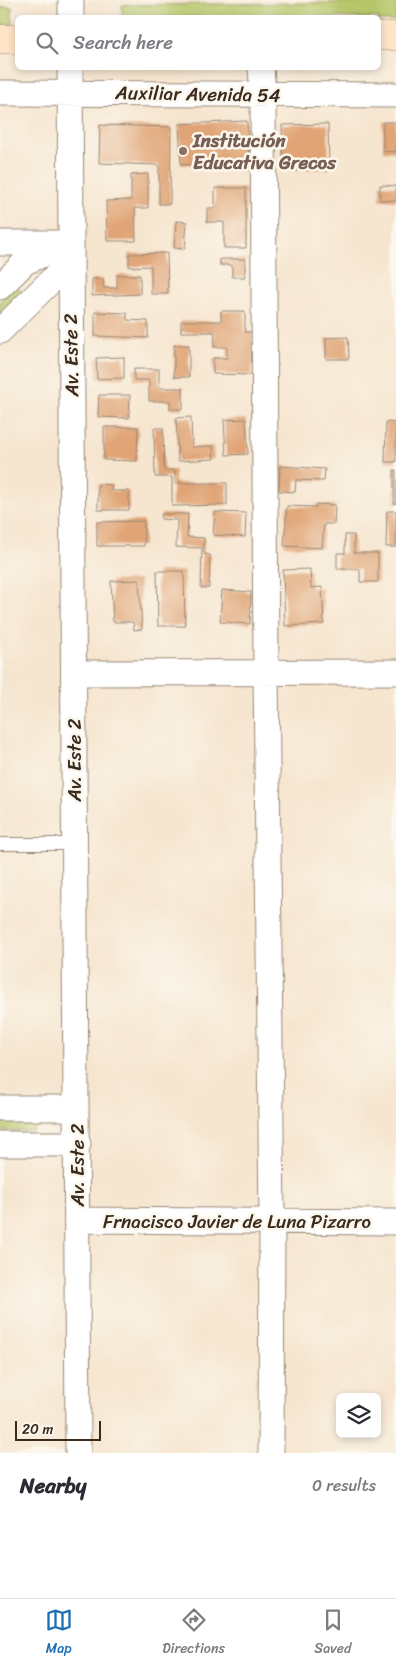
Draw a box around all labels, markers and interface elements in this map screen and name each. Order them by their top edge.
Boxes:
search box [15,15,381,70]
text: Search here [73,26,173,59]
icon: search [33,29,61,57]
street label: Auxiliar Avenida 54 [114,76,281,112]
place label: Institución Educativa Grecos [192,124,337,179]
marker: Institución Educativa Grecos [177,145,189,157]
street label: Av. Este 2 [54,313,88,398]
street label: Av. Este 2 [58,718,91,803]
street label: Av. Este 2 [61,1123,94,1208]
street label: Frnacisco Javier de Luna Pizarro [103,1205,371,1238]
map controls [336,1393,381,1438]
button: layers [336,1393,381,1438]
text: 20 m [22,1417,53,1442]
scale bar [15,1418,101,1441]
text: Nearby [20,1467,86,1505]
text: 0 results [312,1471,376,1500]
tab: Map [45,1606,73,1661]
tab: Directions [162,1606,225,1661]
tab: Saved [314,1606,351,1661]

